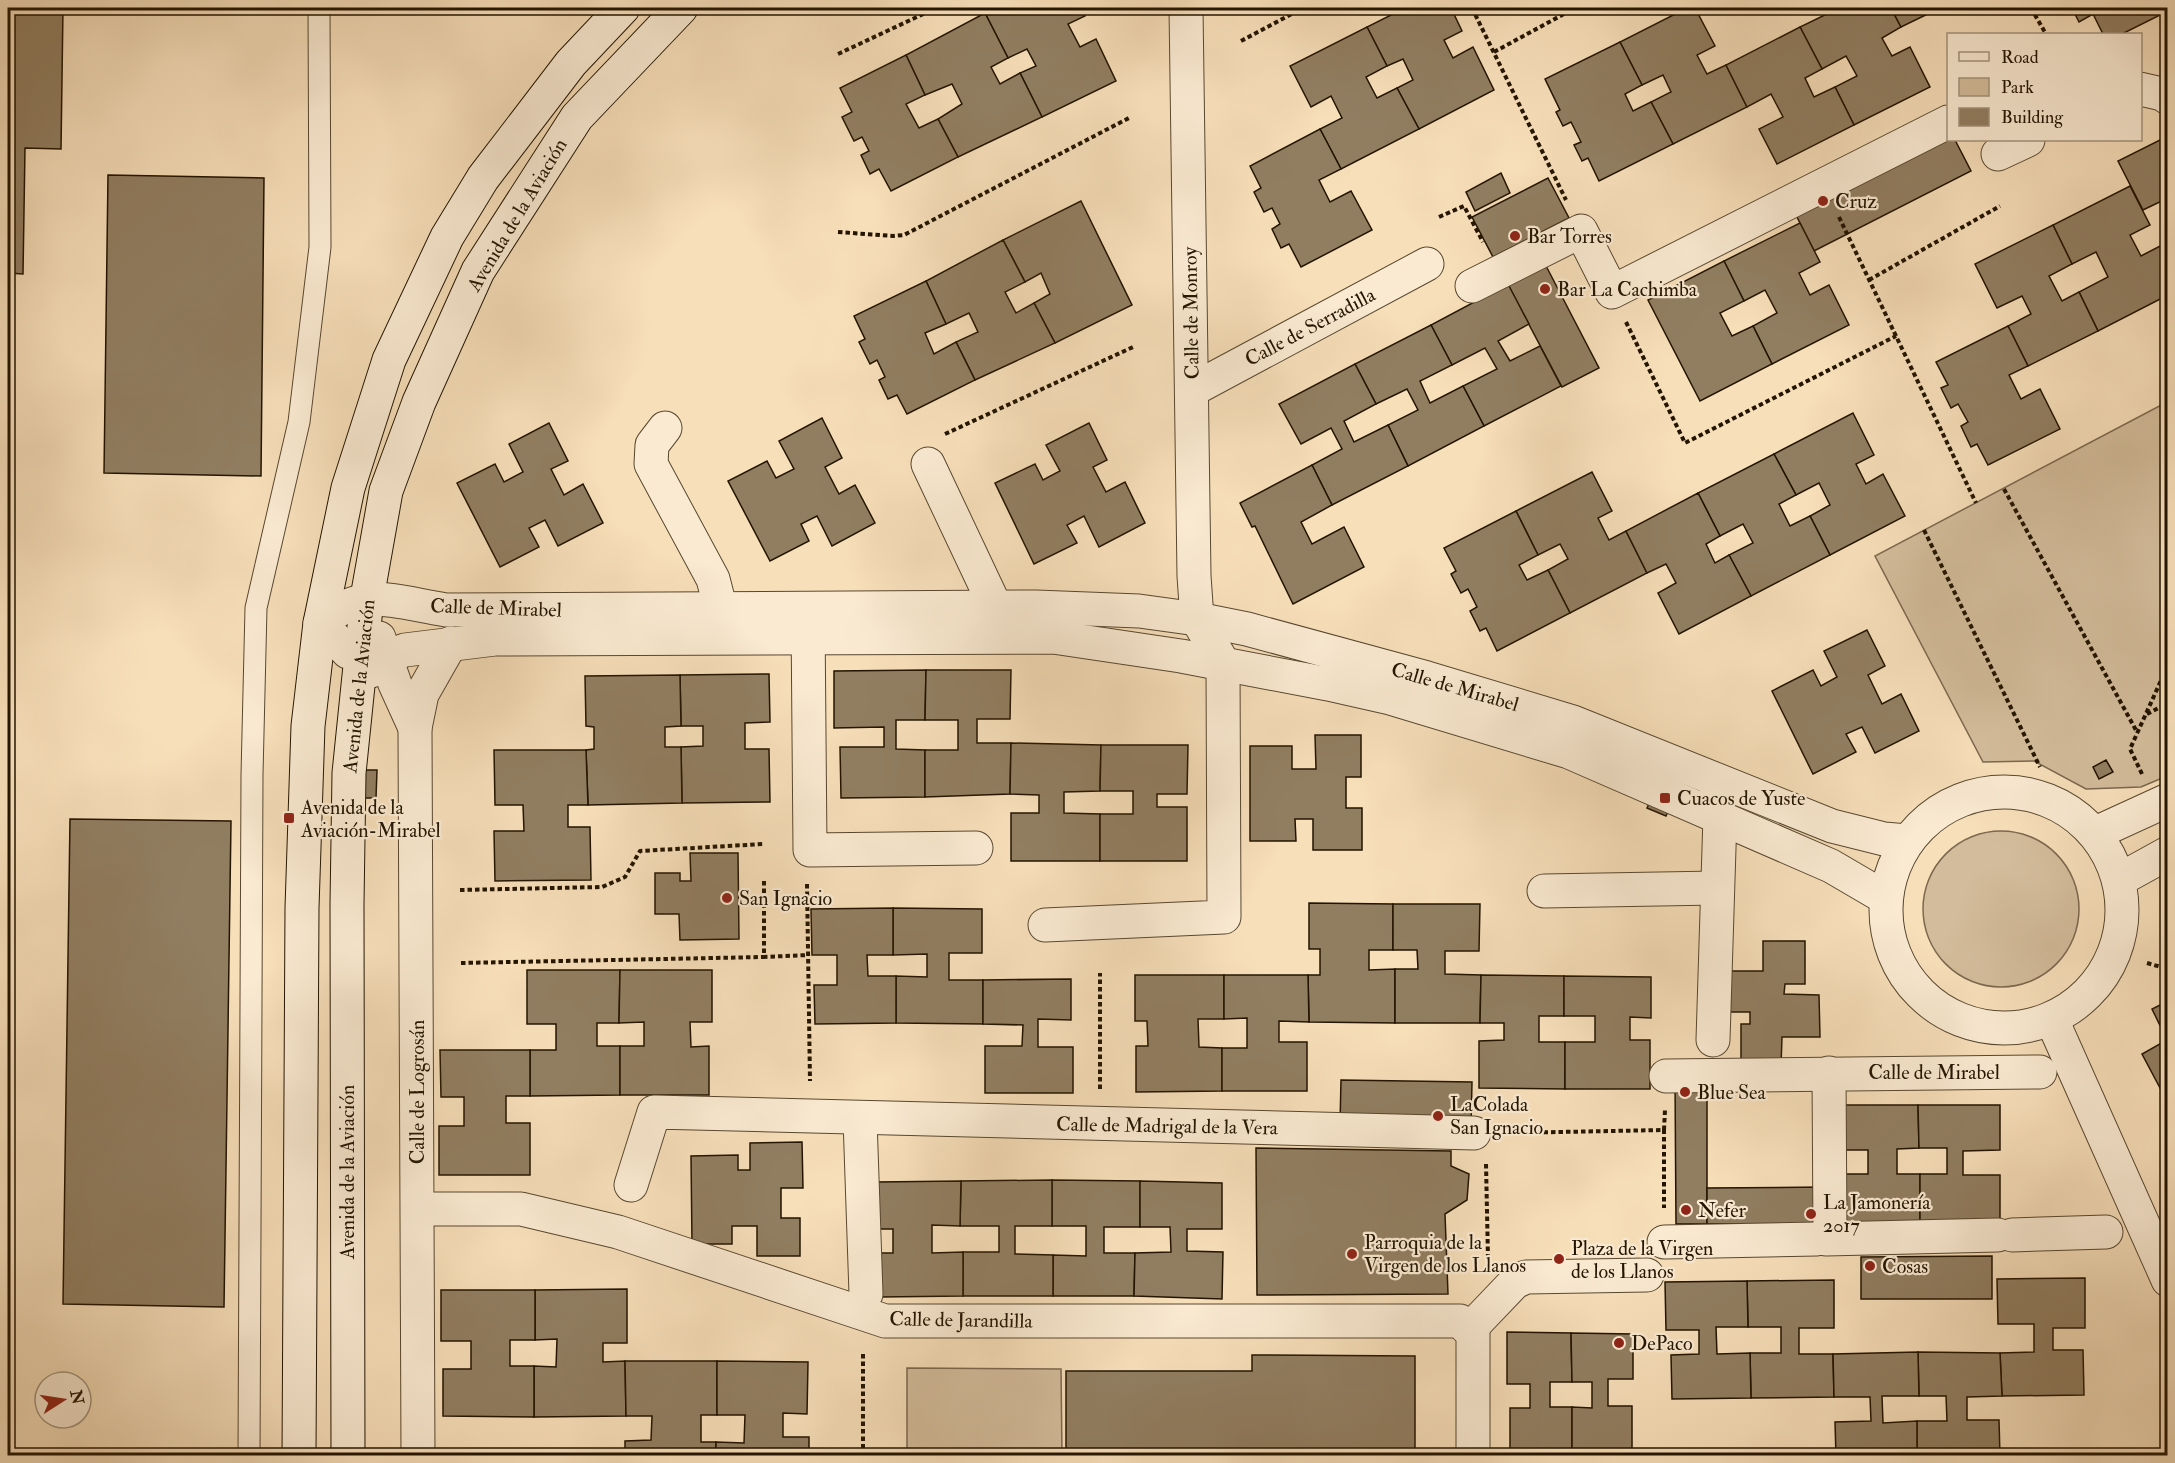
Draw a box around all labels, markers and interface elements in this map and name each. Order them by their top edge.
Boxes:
legend [1947,33,2142,141]
text: Road [2001,46,2039,69]
text: Park [2001,76,2034,99]
text: Building [2001,106,2064,129]
street label: Avenida de la Aviación [461,134,573,297]
place label: Cruz [1835,189,1877,214]
marker: Cruz [1816,194,1830,208]
place label: Bar Torres [1527,224,1612,249]
marker: Bar Torres [1508,229,1522,243]
street label: Calle de Monroy [1177,245,1205,379]
place label: Bar La Cachimba [1557,277,1698,302]
street label: Calle de Serradilla [1240,282,1380,372]
marker: Bar La Cachimba [1538,282,1552,296]
street label: Calle de Mirabel [430,593,562,623]
street label: Avenida de la Aviación [337,598,381,775]
street label: Calle de Mirabel [1388,657,1522,717]
place label: Cuacos de Yuste [1677,786,1805,811]
marker: Cuacos de Yuste [1658,791,1672,805]
place label: Avenida de la Aviación-Mirabel [300,795,441,843]
marker: Avenida de la Aviación-Mirabel [282,811,296,825]
place label: San Ignacio [739,886,832,911]
marker: San Ignacio [720,891,734,905]
street label: Calle de Logrosán [405,1020,430,1164]
street label: Calle de Mirabel [1868,1060,2000,1085]
place label: Blue Sea [1697,1080,1766,1105]
street label: Avenida de la Aviación [335,1085,360,1260]
marker: Blue Sea [1678,1085,1692,1099]
place label: LaColada San Ignacio [1450,1092,1543,1140]
marker: LaColada San Ignacio [1431,1109,1445,1123]
street label: Calle de Madrigal de la Vera [1056,1112,1279,1140]
place label: La Jamonería 2017 [1823,1190,1931,1238]
place label: Nefer [1698,1198,1747,1223]
marker: Nefer [1679,1203,1693,1217]
marker: La Jamonería 2017 [1804,1207,1818,1221]
place label: Parroquia de la Virgen de los Llanos [1364,1230,1526,1278]
place label: Plaza de la Virgen de los Llanos [1571,1236,1713,1284]
marker: Parroquia de la Virgen de los Llanos [1345,1247,1359,1261]
marker: Plaza de la Virgen de los Llanos [1552,1252,1566,1266]
place label: Cosas [1882,1254,1928,1279]
marker: Cosas [1863,1259,1877,1273]
street label: Calle de Jarandilla [889,1306,1034,1334]
place label: DePaco [1631,1331,1693,1356]
marker: DePaco [1612,1336,1626,1350]
north arrow [33,1370,93,1430]
text: N [65,1387,88,1407]

